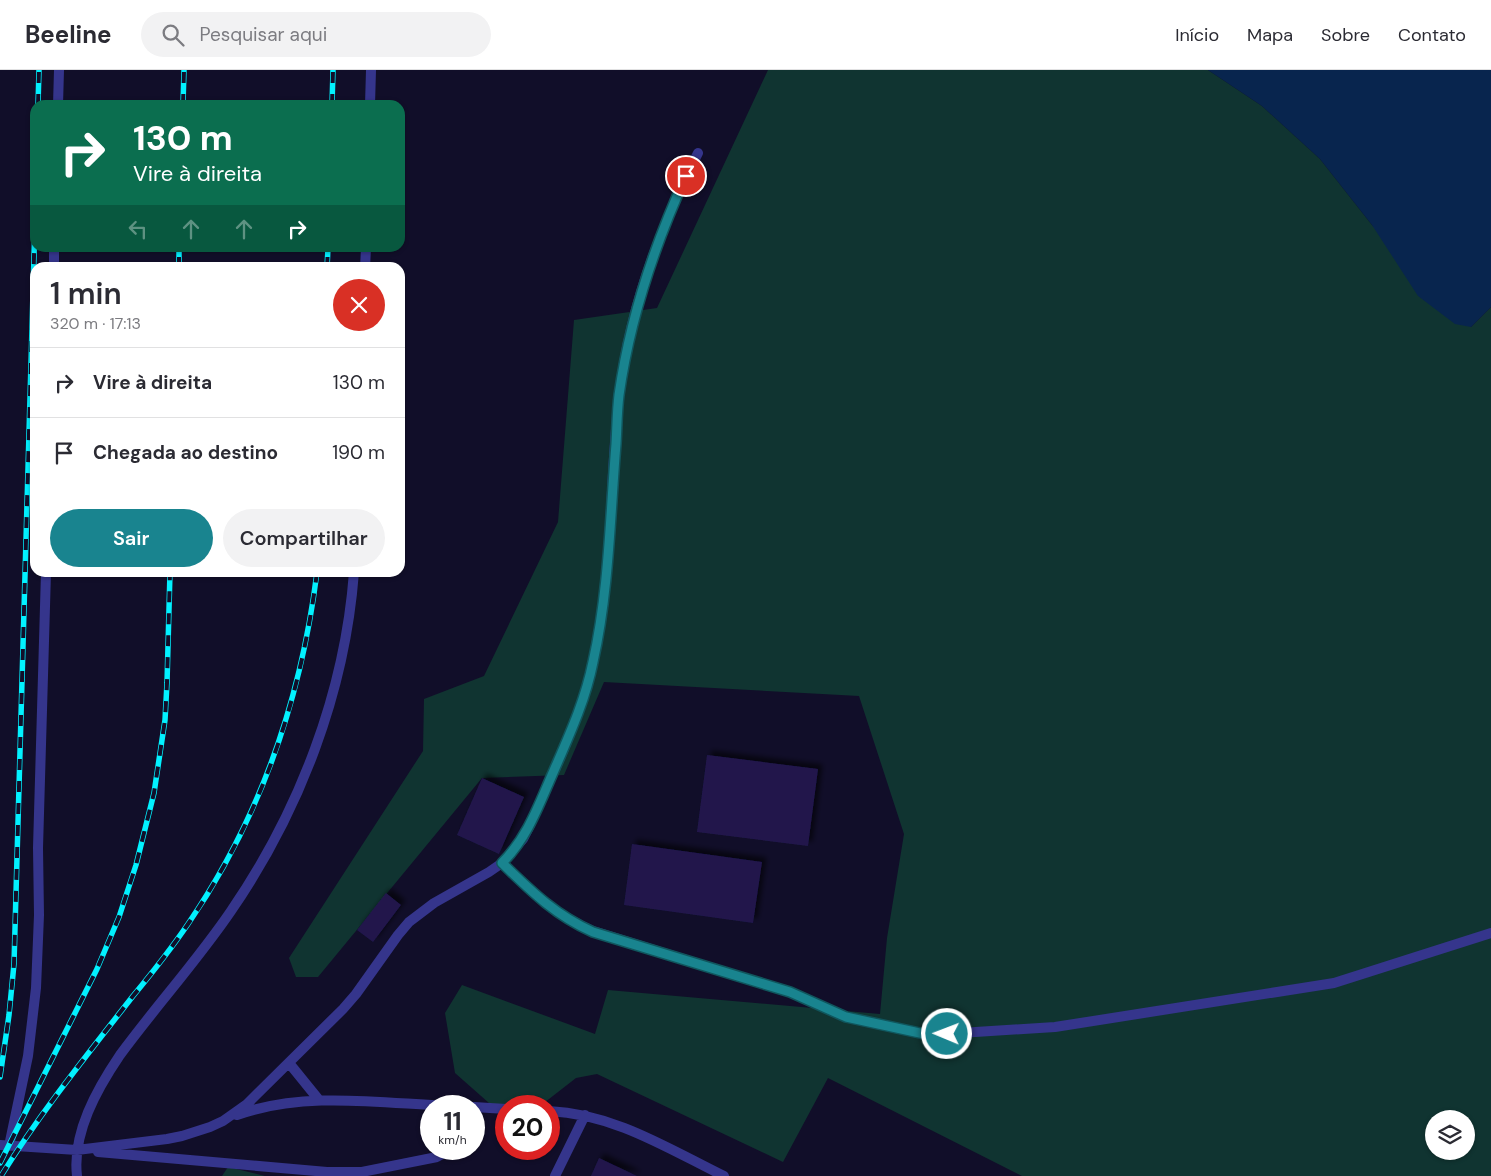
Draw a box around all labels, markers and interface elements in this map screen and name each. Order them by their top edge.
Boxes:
search box [141,12,491,57]
text: Beeline [25,19,111,50]
icon: search [159,21,187,49]
text: Pesquisar aqui [199,22,327,47]
text: Início [1175,23,1219,47]
text: Mapa [1247,23,1293,47]
text: Sobre [1321,23,1370,47]
text: Contato [1398,23,1466,47]
text: 130 m [133,115,233,161]
icon: right [50,120,115,185]
pin [665,155,707,197]
text: Vire à direita [133,159,262,188]
icon: arrive [672,162,700,190]
icon: left [124,215,152,243]
icon: ahead [177,215,205,243]
icon: ahead [230,215,258,243]
icon: right [283,215,311,243]
text: 1 min [50,274,122,313]
button: close [333,279,385,331]
text: 320 m · 17:13 [50,313,141,334]
icon: right [50,369,78,397]
text: Vire à direita [93,370,212,395]
text: 130 m [333,370,385,395]
icon: arrive [50,439,78,467]
text: Chegada ao destino [93,440,278,465]
text: 190 m [332,440,385,465]
button: Sair [50,509,213,567]
button: Compartilhar [223,509,385,567]
position arrow [920,1007,972,1059]
speed limit sign: 20 [495,1095,560,1160]
text: 11 [443,1105,462,1138]
map controls [1425,1110,1475,1160]
button: layers [1425,1110,1475,1160]
text: km/h [438,1132,467,1148]

